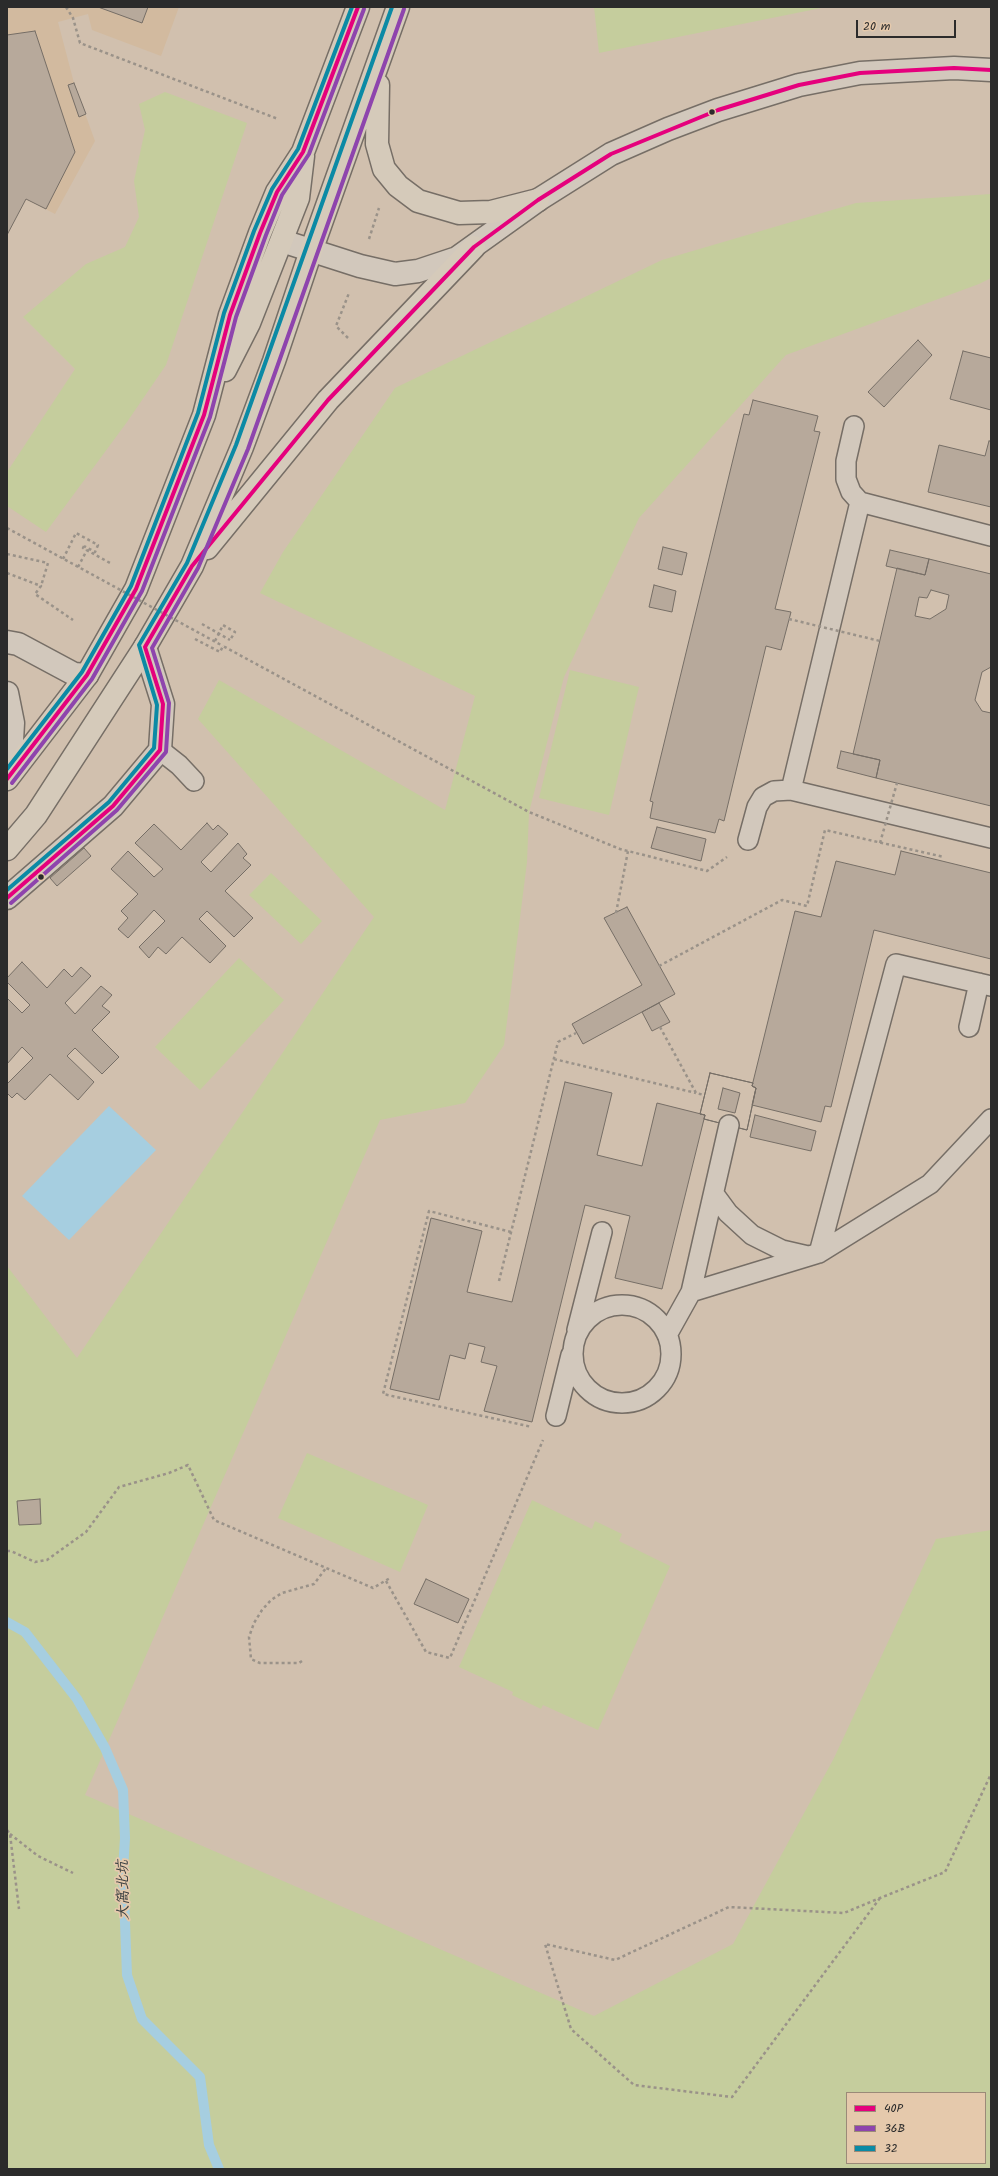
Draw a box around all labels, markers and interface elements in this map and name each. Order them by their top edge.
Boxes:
scale bar [858,12,958,38]
text: 20 m [863,17,890,36]
unlabelled marker [707,107,717,117]
unlabelled marker [36,872,46,882]
water label: 大窩北坑 [115,1860,135,1920]
legend [846,2092,986,2164]
text: 40P [884,2099,903,2118]
text: 36B [884,2119,905,2138]
text: 32 [884,2139,898,2158]

